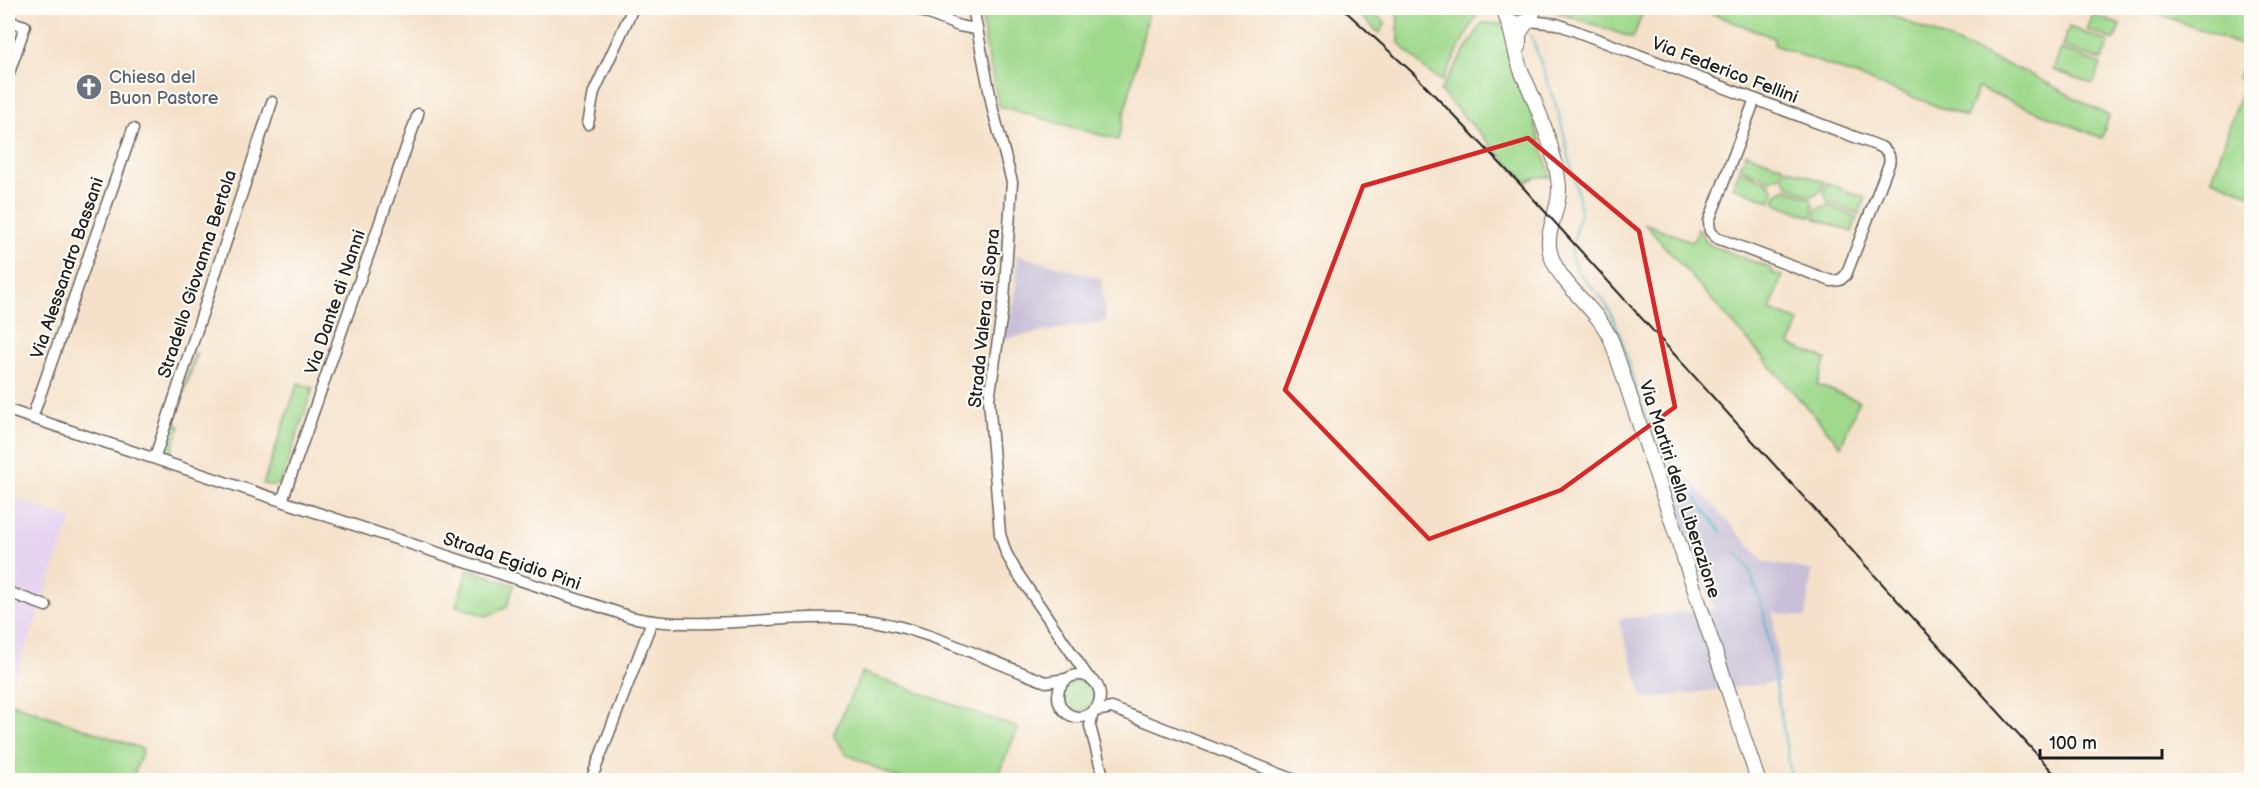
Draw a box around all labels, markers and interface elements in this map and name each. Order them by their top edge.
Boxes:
street label: Via Federico Fellini [1649,33,1801,108]
place label: Chiesa del Buon Pastore [109,67,219,109]
church icon: Chiesa del Buon Pastore [74,72,104,102]
street label: Stradello Giovanna Bertola [154,167,241,381]
street label: Via Alessandro Bassani [27,175,108,362]
street label: Via Dante di Nanni [301,227,370,377]
street label: Strada Valera di Sopra [965,227,1004,409]
street label: Via Martiri della Liberazione [1634,378,1725,601]
street label: Strada Egidio Pini [440,528,583,595]
scale bar [2040,722,2162,760]
text: 100 m [2049,733,2097,754]

